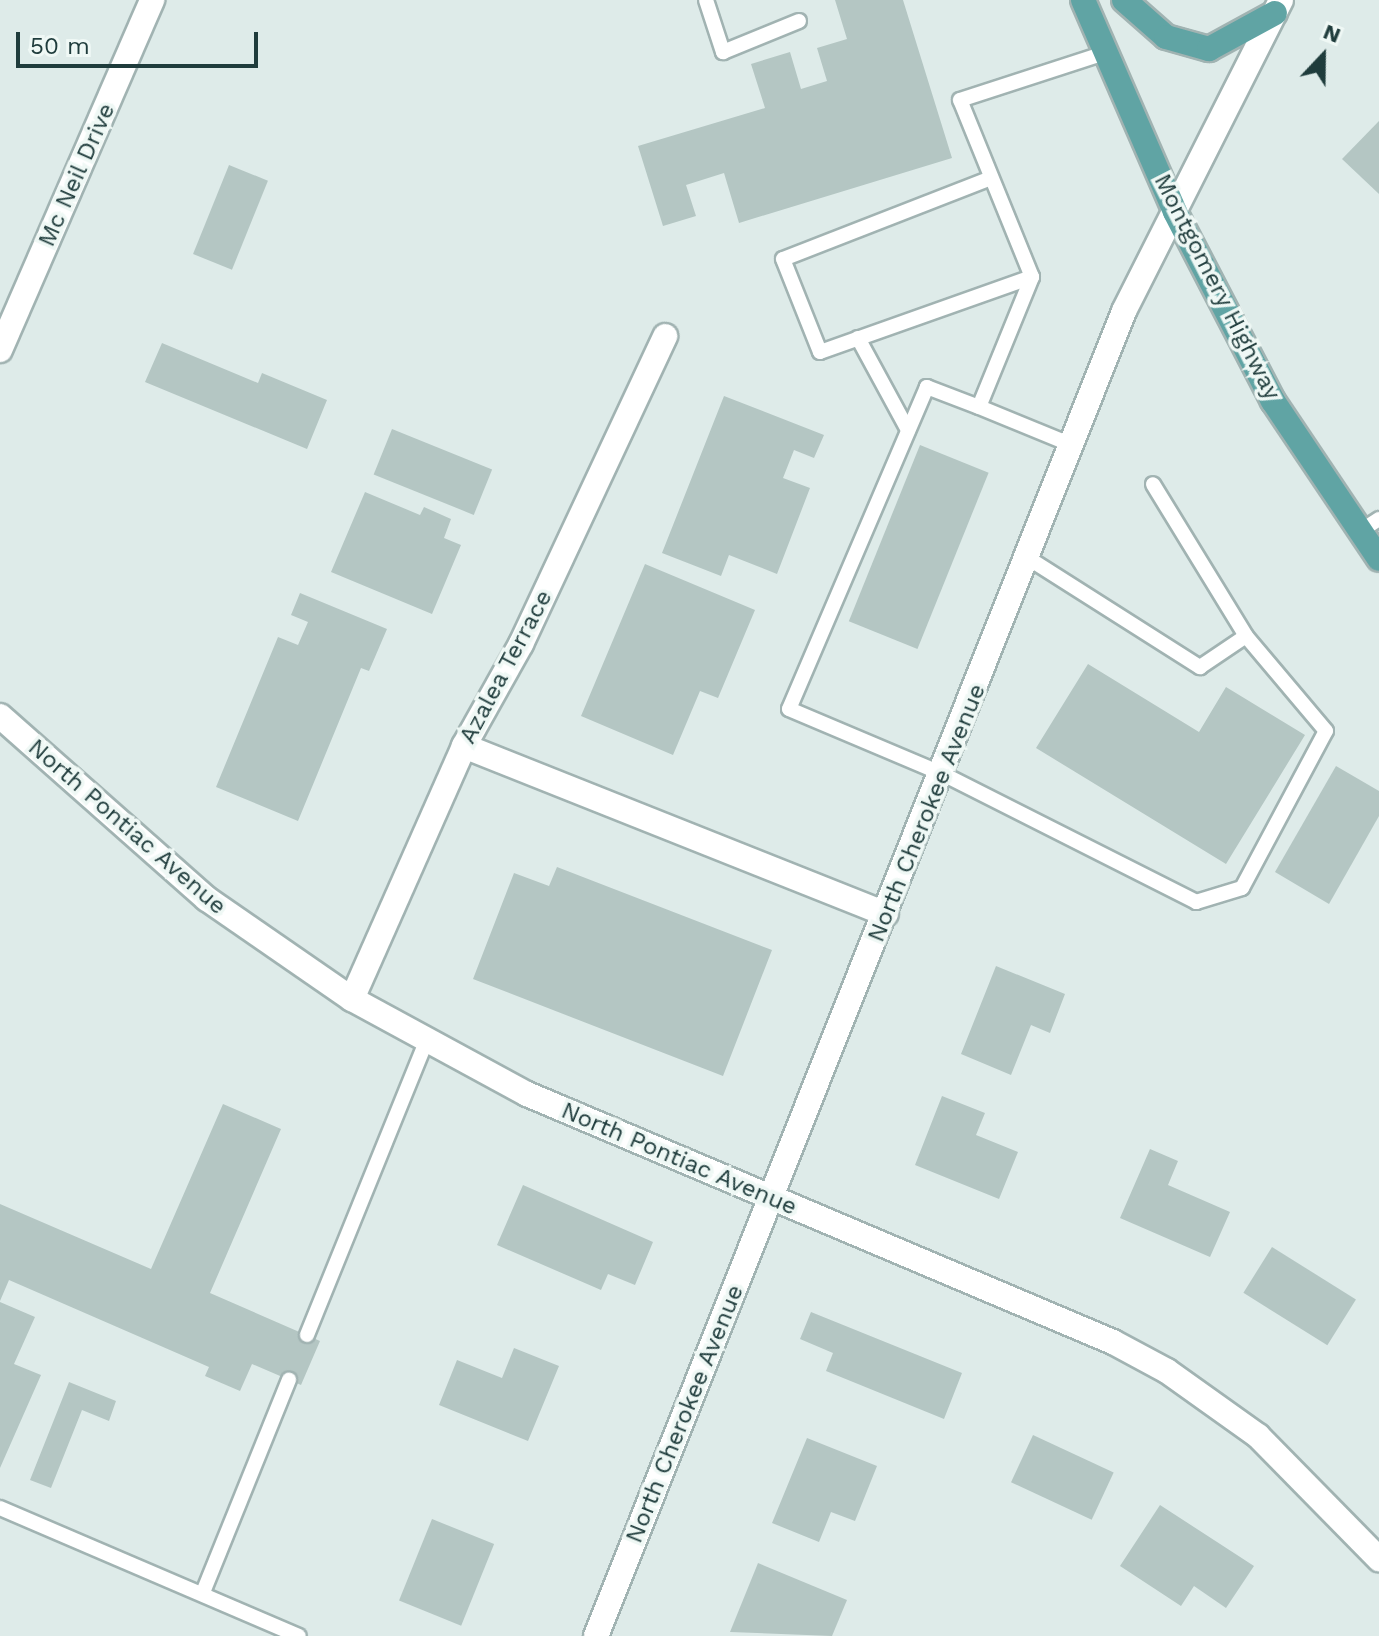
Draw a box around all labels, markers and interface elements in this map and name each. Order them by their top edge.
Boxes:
scale bar [20,16,262,66]
north arrow [1283,16,1363,96]
text: N [1320,19,1344,48]
text: 50 m [30,32,90,60]
street label: Mc Neil Drive [32,98,122,252]
street label: Montgomery Highway [1147,169,1287,405]
street label: Azalea Terrace [453,585,559,749]
street label: North Cherokee Avenue [862,679,992,947]
street label: North Pontiac Avenue [22,733,232,921]
street label: North Pontiac Avenue [556,1096,802,1222]
street label: North Cherokee Avenue [620,1280,750,1548]

